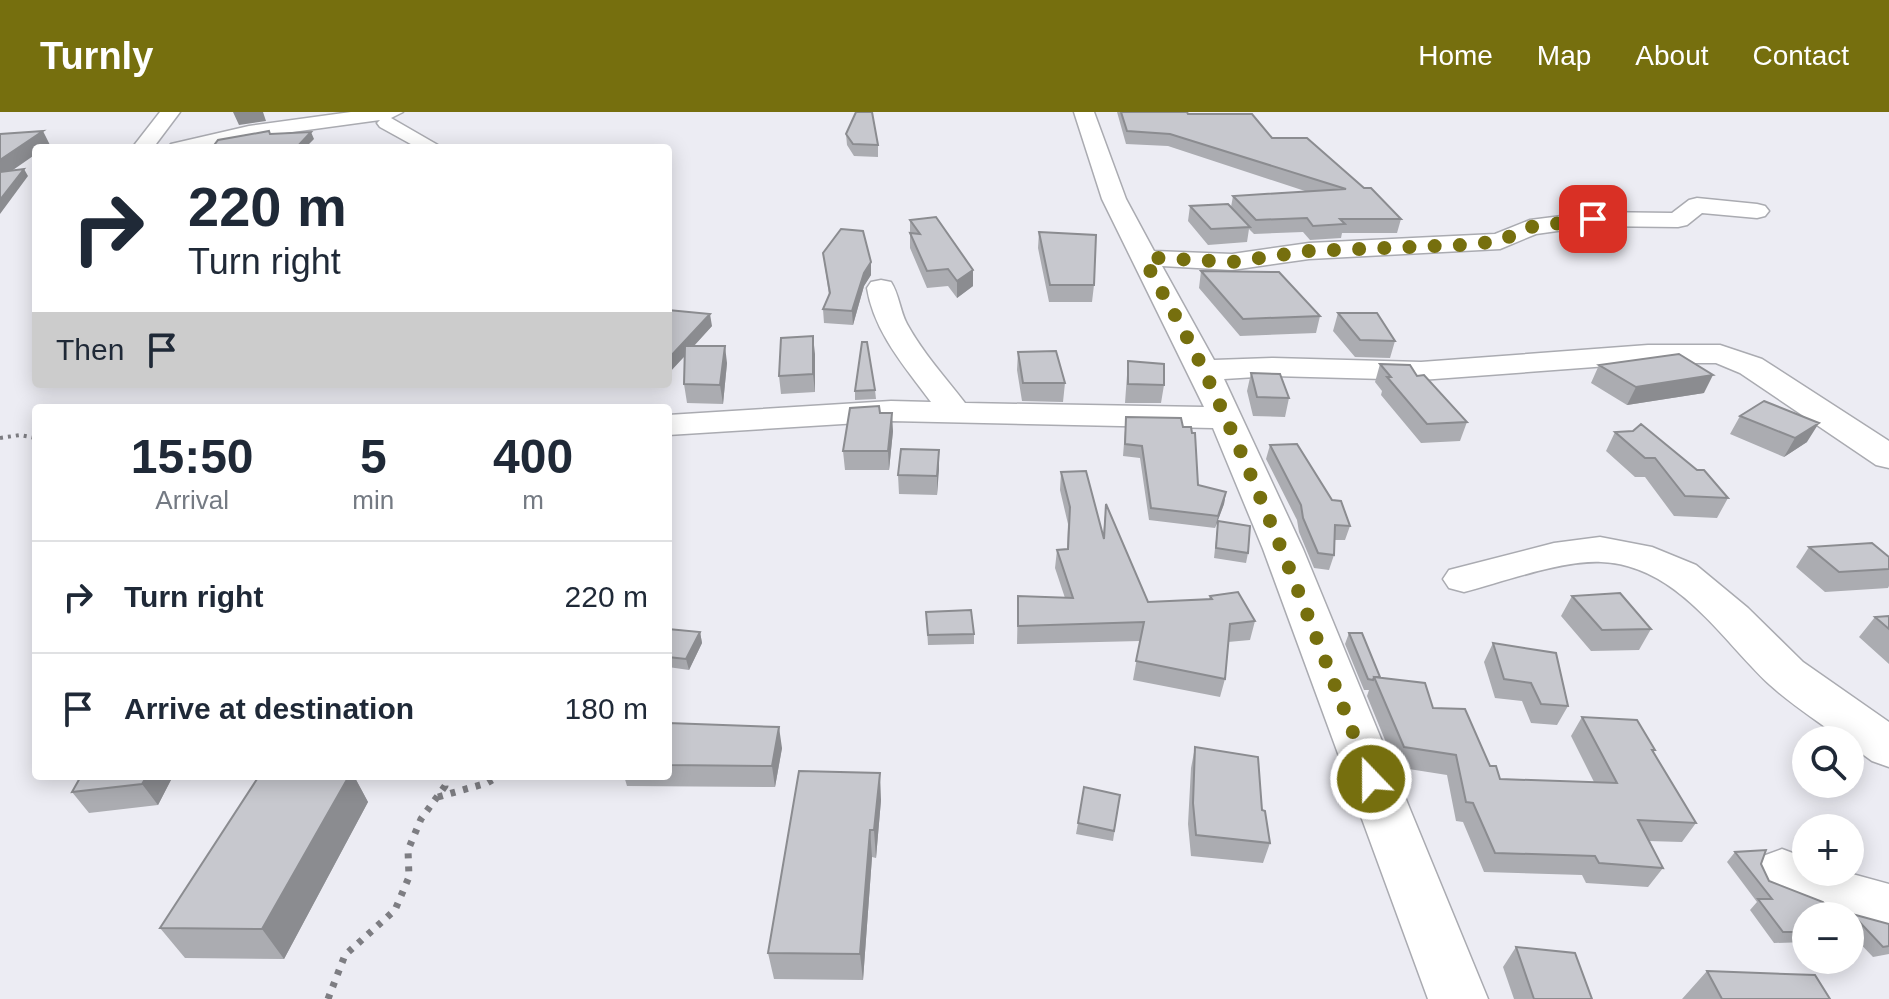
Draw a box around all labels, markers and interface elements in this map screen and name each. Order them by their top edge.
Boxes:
text: Turnly [40,35,153,77]
text: Home [1418,40,1493,71]
text: Map [1537,40,1591,71]
text: About [1635,40,1709,71]
text: Contact [1753,40,1849,71]
text: 220 m [188,175,347,238]
icon: right [56,176,160,280]
pin [1559,185,1627,253]
icon: arrive [1571,197,1615,241]
text: Turn right [188,241,341,282]
icon: arrive [140,328,184,372]
text: Then [56,333,124,366]
text: 15:50 [131,430,254,483]
text: 5 [360,430,387,483]
text: 400 [493,430,573,483]
text: Arrival [155,485,229,515]
text: min [352,485,394,515]
text: m [522,485,544,515]
icon: right [56,575,100,619]
text: Turn right [124,580,263,613]
text: 220 m [565,580,648,613]
icon: arrive [56,687,100,731]
text: Arrive at destination [124,692,414,725]
text: 180 m [565,692,648,725]
map controls [1792,726,1864,974]
button: search [1792,726,1864,798]
position arrow [1329,737,1413,821]
button: + [1792,814,1864,886]
button: − [1792,902,1864,974]

